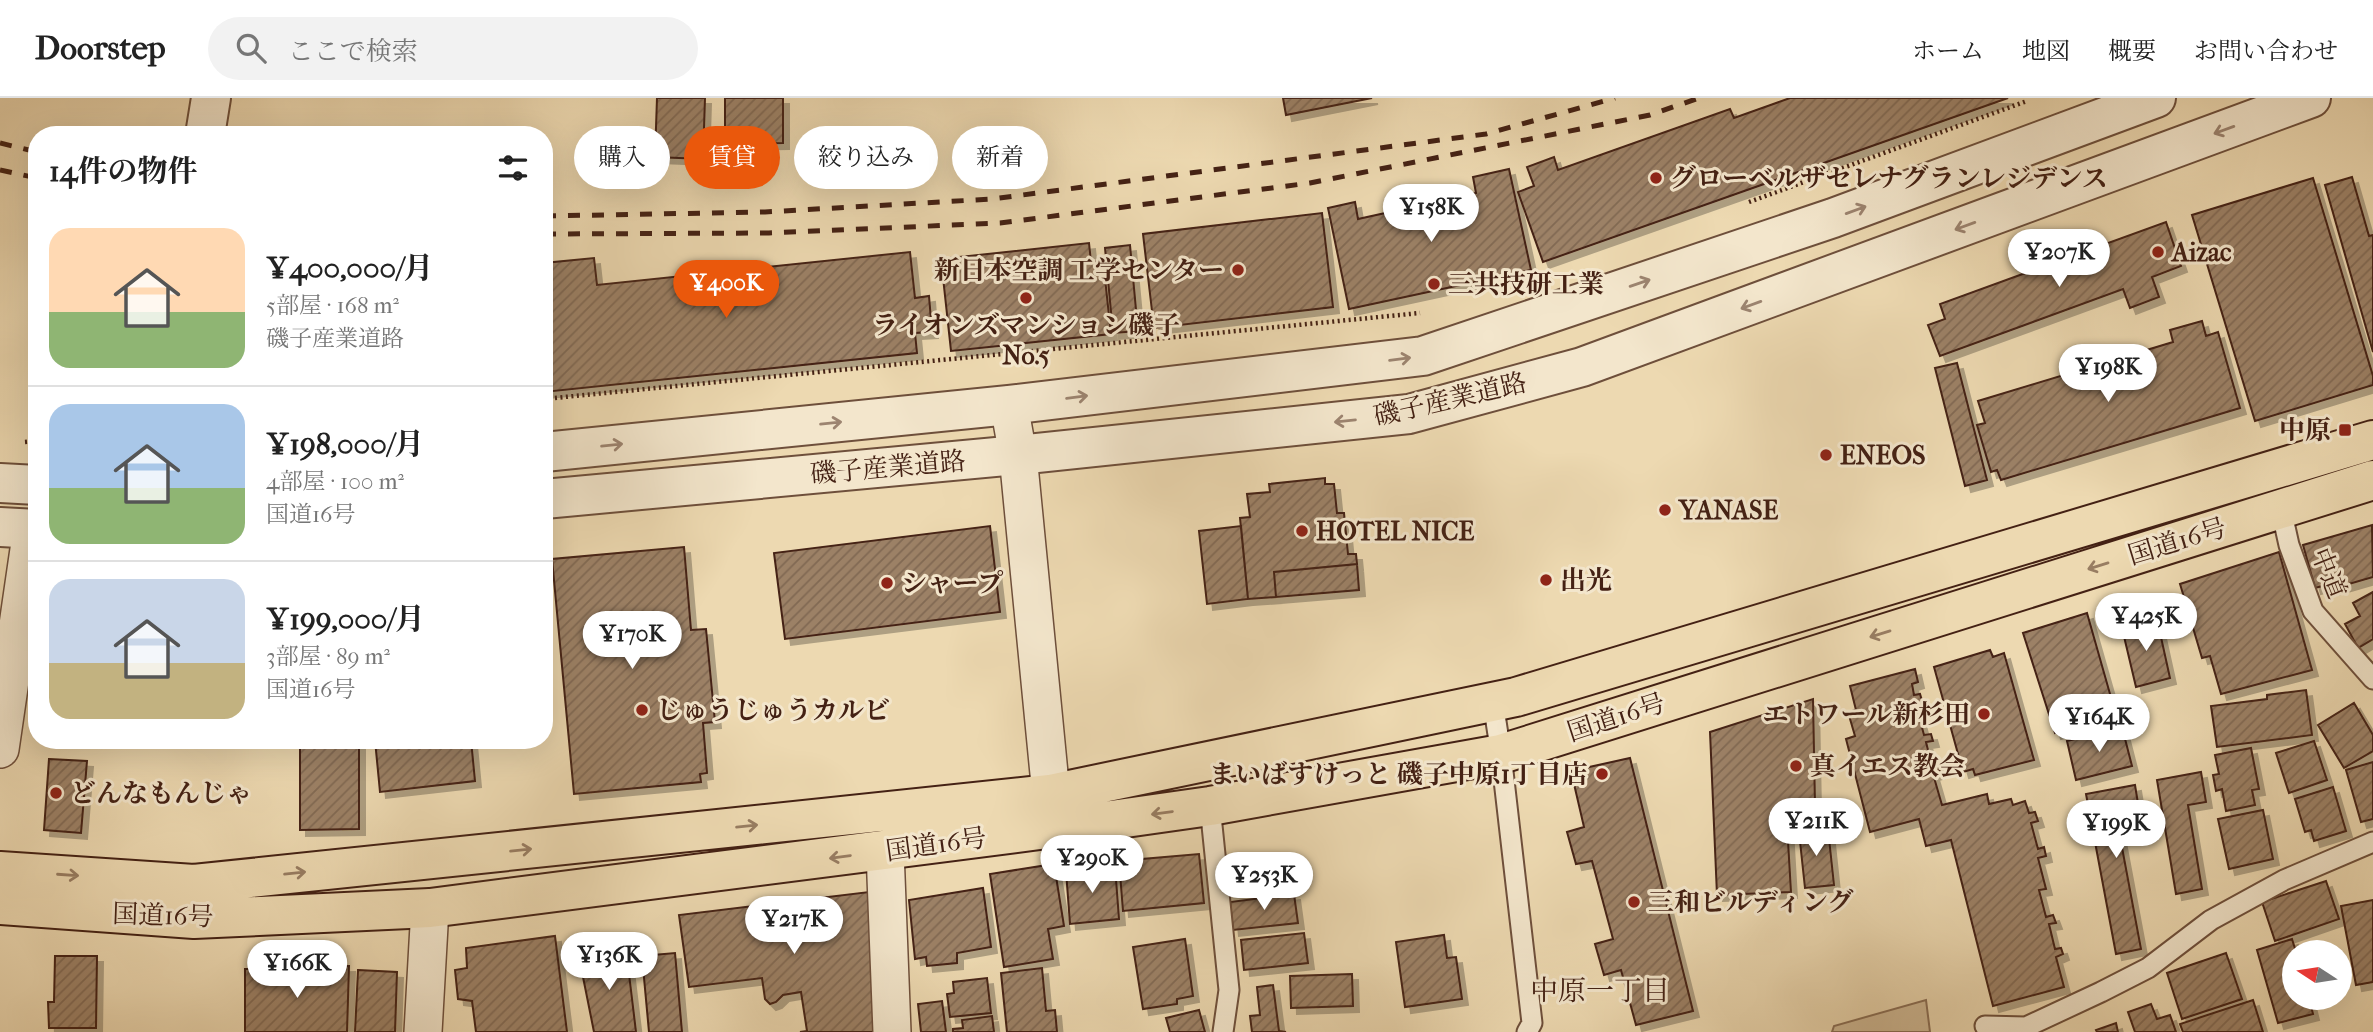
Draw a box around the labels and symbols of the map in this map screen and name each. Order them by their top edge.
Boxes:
one-way arrow [2214,125,2236,137]
place label: グローベルザセレナグランレジデンス [1670,163,2108,194]
marker: グローベルザセレナグランレジデンス [1648,170,1664,186]
pin: ¥158K [1382,184,1480,244]
one-way arrow [1844,203,1866,215]
one-way arrow [1954,221,1976,233]
pin: ¥207K [2010,230,2108,289]
place label: Aizac [2170,237,2232,268]
marker: Aizac [2150,244,2166,260]
place label: 新日本空調 工学センター [933,255,1224,286]
pin: ¥400K [677,260,775,320]
marker: 新日本空調 工学センター [1230,262,1246,278]
place label: 三共技研工業 [1448,269,1604,300]
marker: 三共技研工業 [1426,276,1442,292]
one-way arrow [1629,276,1651,288]
marker: ライオンズマンション磯子 No.5 [1018,290,1034,306]
one-way arrow [1741,299,1763,312]
place label: ライオンズマンション磯子 No.5 [872,310,1180,371]
pin: ¥198K [2059,344,2157,404]
one-way arrow [1388,352,1411,365]
street label: 磯子産業道路 [1371,367,1530,432]
one-way arrow [1065,391,1088,404]
one-way arrow [1335,414,1357,427]
place label: 中原 [2279,415,2331,446]
one-way arrow [819,417,842,430]
marker: 中原 [2337,422,2353,438]
one-way arrow [600,439,623,452]
place label: ENEOS [1840,440,1926,471]
street label: 磯子産業道路 [809,445,967,490]
marker: ENEOS [1818,447,1834,463]
place label: YANASE [1677,495,1778,526]
marker: YANASE [1657,502,1673,518]
street label: 国道16号 [2124,512,2230,571]
place label: HOTEL NICE [1316,516,1475,547]
marker: HOTEL NICE [1294,523,1310,539]
street label: 中道 [2304,543,2353,603]
one-way arrow [2087,561,2109,574]
place label: 出光 [1560,565,1612,596]
place label: シャープ [901,568,1003,599]
marker: 出光 [1538,572,1554,588]
marker: シャープ [879,575,895,591]
pin: ¥425K [2097,594,2195,653]
pin: ¥170K [583,612,681,671]
one-way arrow [1870,629,1892,642]
street label: 国道16号 [1563,687,1669,748]
pin: ¥164K [2050,694,2148,754]
place label: じゅうじゅうカルビ [656,695,890,726]
place label: エトワール新杉田 [1763,699,1970,730]
marker: じゅうじゅうカルビ [634,702,650,718]
marker: エトワール新杉田 [1976,706,1992,722]
place label: 真イエス教会 [1810,751,1965,782]
marker: 真イエス教会 [1788,758,1804,774]
place label: まいばすけっと 磯子中原1丁目店 [1209,759,1588,790]
marker: まいばすけっと 磯子中原1丁目店 [1594,766,1610,782]
place label: どんなもんじゃ [70,778,252,809]
marker: どんなもんじゃ [48,785,64,801]
pin: ¥211K [1767,798,1865,858]
pin: ¥199K [2067,800,2165,860]
one-way arrow [1151,806,1174,819]
one-way arrow [735,819,758,832]
street label: 国道16号 [884,822,988,867]
pin: ¥290K [1043,836,1141,895]
one-way arrow [509,843,532,856]
one-way arrow [829,850,851,863]
pin: ¥253K [1215,852,1313,912]
one-way arrow [283,867,306,880]
one-way arrow [56,869,79,882]
place label: 三和ビルディング [1648,887,1853,918]
marker: 三和ビルディング [1626,894,1642,910]
pin: ¥217K [745,896,843,956]
street label: 国道16号 [112,898,214,933]
pin: ¥136K [560,932,658,992]
pin: ¥166K [248,940,346,1000]
north arrow [2282,940,2352,1010]
district label: 中原一丁目 [1530,974,1670,1007]

